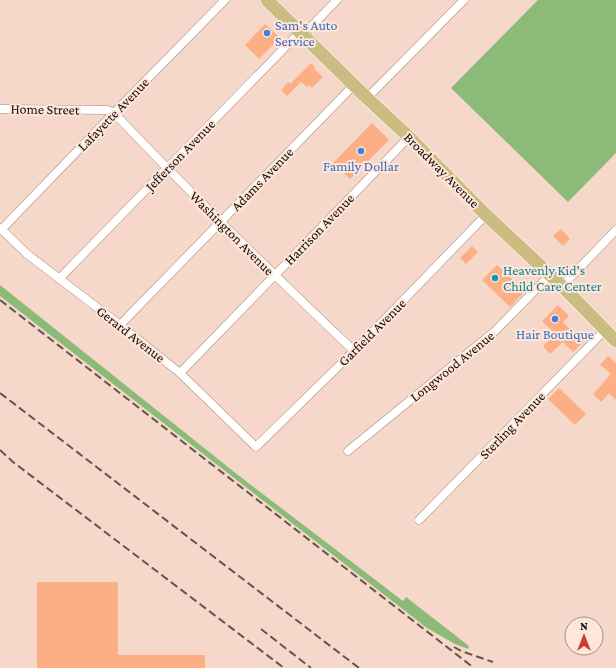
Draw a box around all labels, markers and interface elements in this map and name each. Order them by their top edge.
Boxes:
place label: Sam's Auto Service [275,17,337,49]
marker: Sam's Auto Service [262,28,272,38]
street label: Lafayette Avenue [74,74,152,154]
street label: Home Street [10,100,80,118]
street label: Jefferson Avenue [140,116,218,196]
street label: Broadway Avenue [401,129,483,211]
street label: Adams Avenue [228,144,296,214]
marker: Family Dollar [356,146,366,156]
place label: Family Dollar [323,158,399,174]
street label: Washington Avenue [187,188,277,278]
street label: Harrison Avenue [281,190,357,268]
place label: Heavenly Kid's Child Care Center [503,262,602,294]
marker: Heavenly Kid's Child Care Center [490,273,500,283]
street label: Garfield Avenue [335,295,409,369]
street label: Gerard Avenue [94,302,168,366]
marker: Hair Boutique [550,314,560,324]
place label: Hair Boutique [516,326,594,342]
street label: Longwood Avenue [407,327,497,405]
street label: Sterling Avenue [476,388,548,462]
north arrow [564,616,604,656]
text: N [580,620,588,632]

